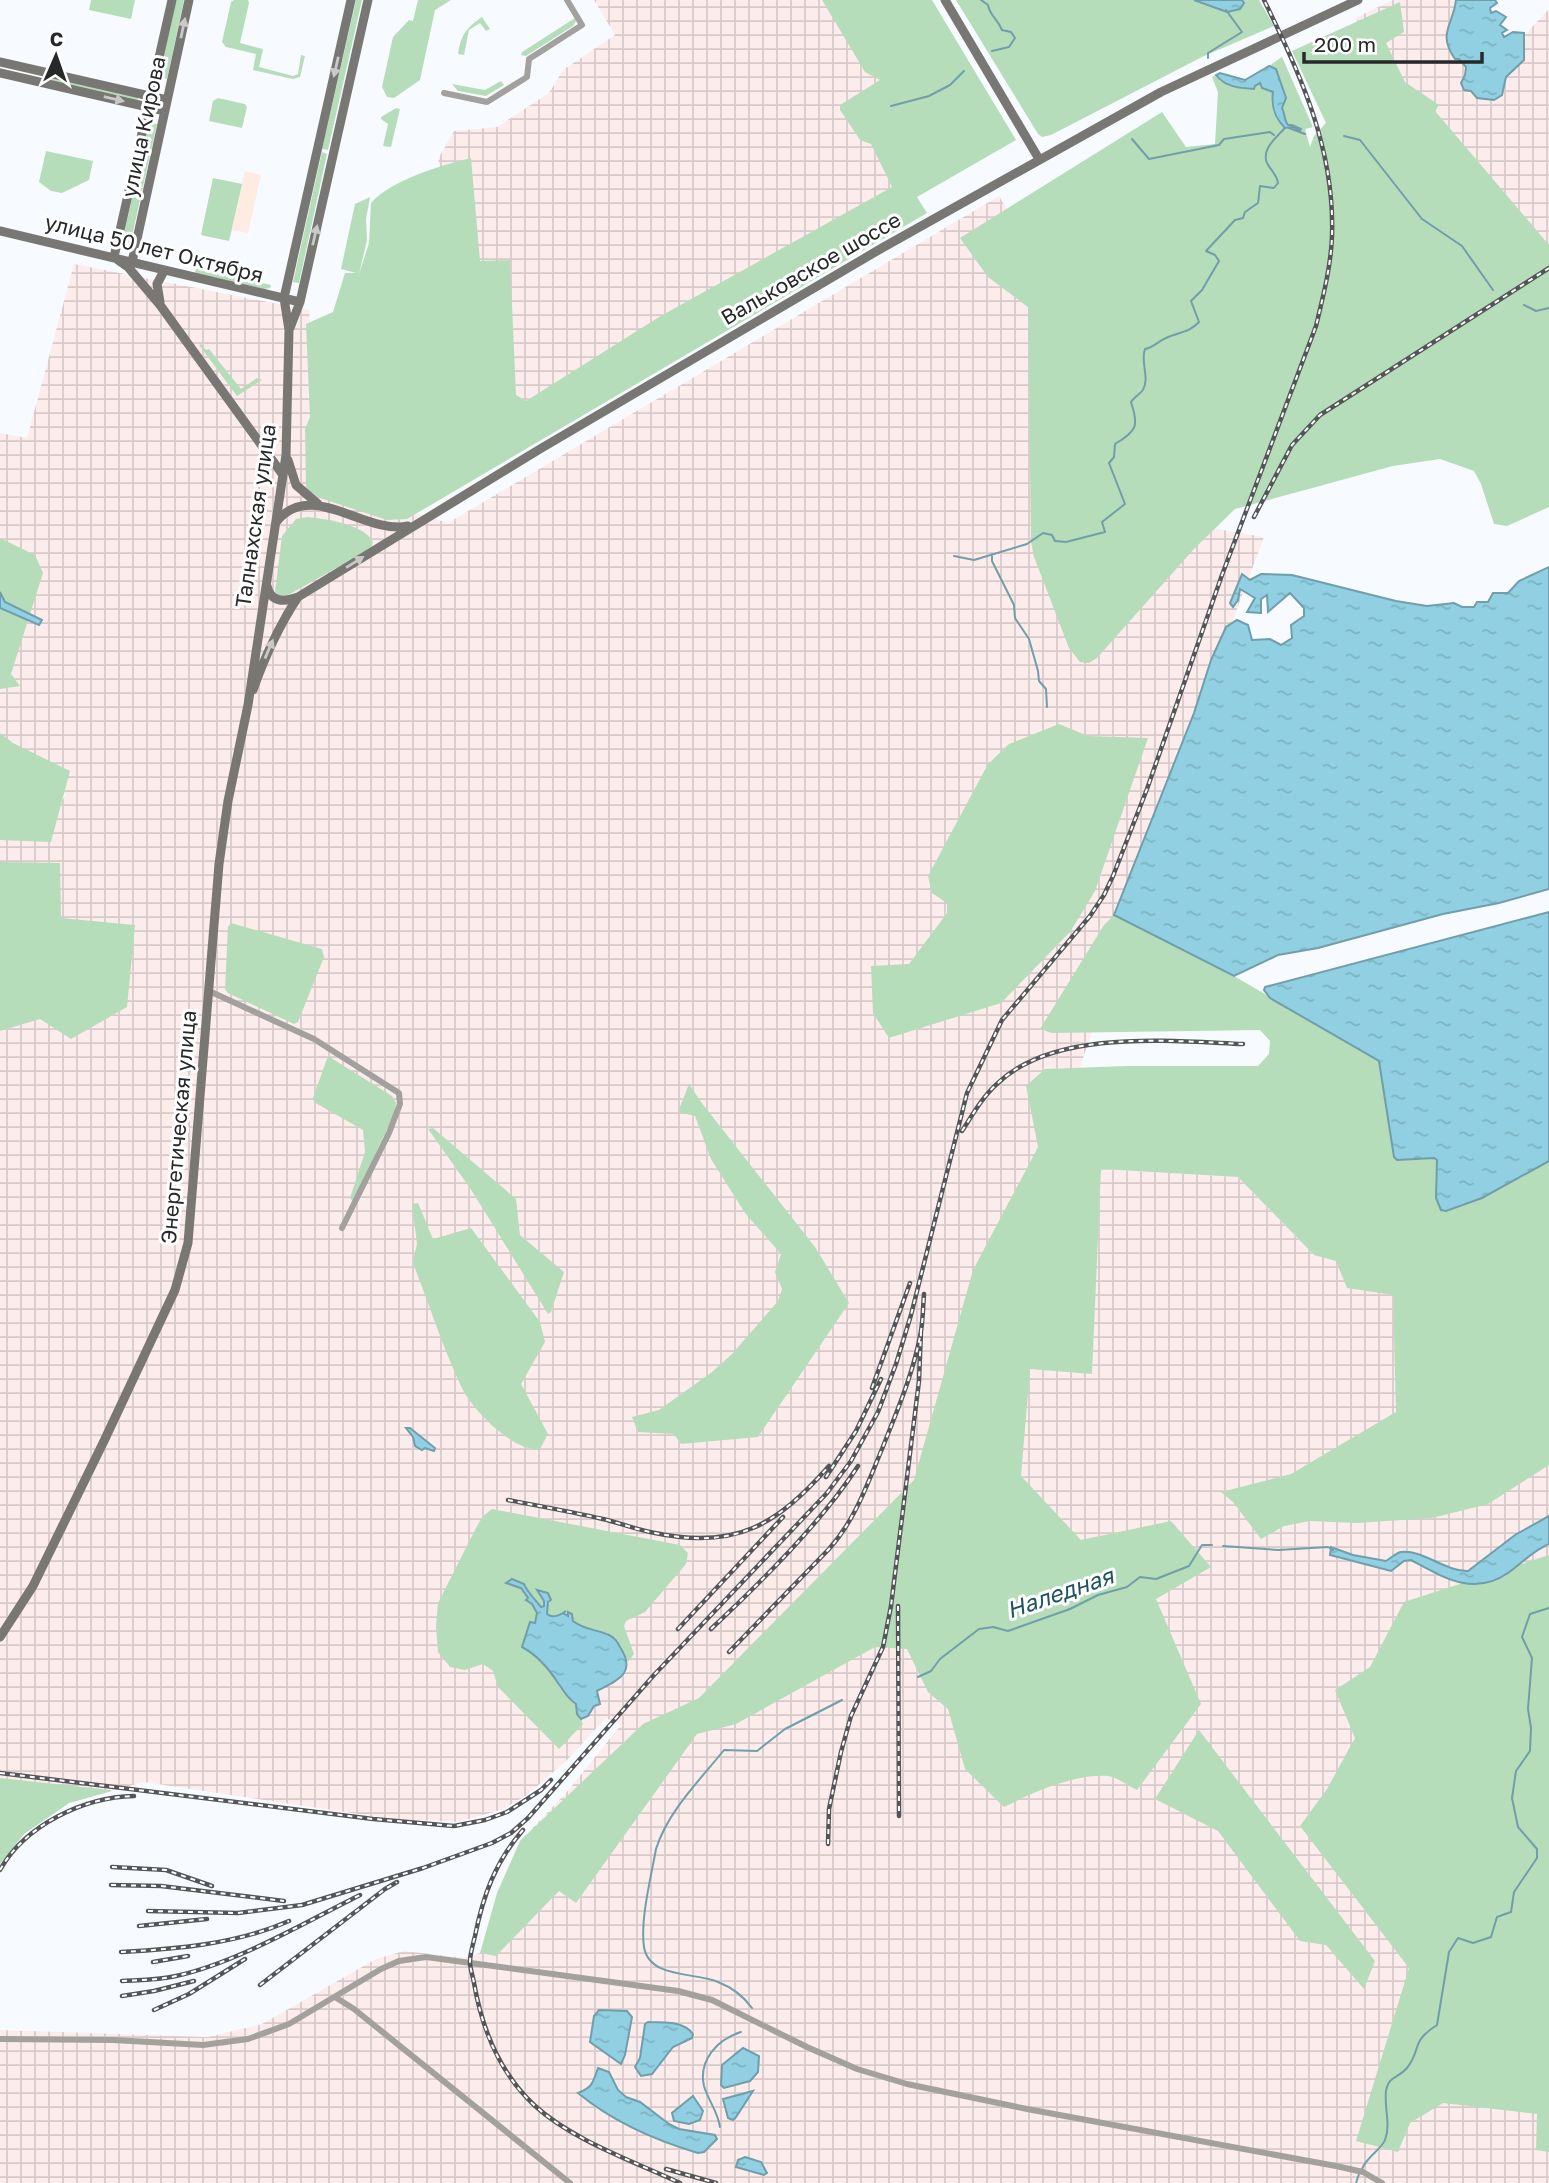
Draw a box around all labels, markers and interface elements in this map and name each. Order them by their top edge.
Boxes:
one-way arrow [178,17,189,39]
north arrow [21,21,91,91]
scale bar [1304,21,1482,65]
text: С [49,27,64,50]
text: 200 m [1314,31,1376,57]
street label: улица Кирова [115,54,171,200]
one-way arrow [330,56,341,78]
one-way arrow [103,94,125,105]
street label: Вальковское шоссе [716,206,905,330]
street label: улица 50 лет Октября [42,208,266,288]
one-way arrow [309,224,320,246]
street label: Талнахская улица [229,422,281,609]
one-way arrow [346,555,365,568]
one-way arrow [263,639,274,660]
street label: Энергетическая улица [155,1009,201,1245]
water label: Наледная [1003,1560,1119,1623]

